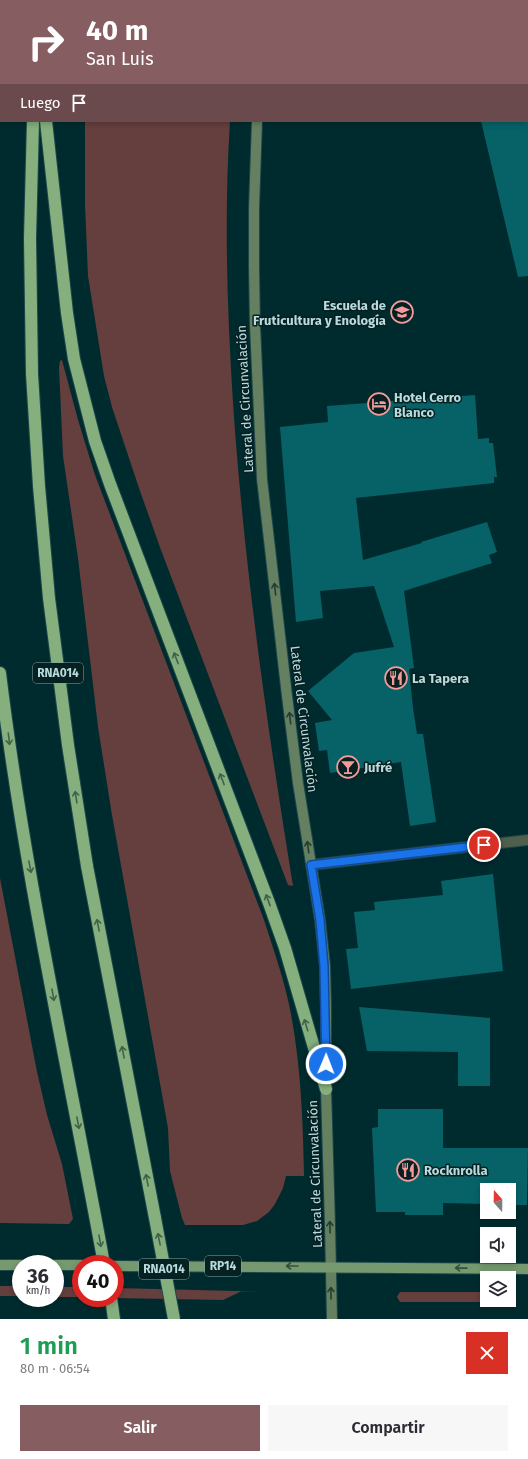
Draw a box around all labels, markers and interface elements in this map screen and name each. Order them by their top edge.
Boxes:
text: 40 m [86,14,149,47]
icon: right [20,16,72,68]
text: San Luis [86,48,154,70]
icon: arrive [68,92,90,114]
text: Luego [20,94,60,112]
place label: Escuela de Fruticultura y Enología [253,298,386,328]
school or university icon: Escuela de Fruticultura y Enología [389,299,415,325]
street label: Lateral de Circunvalación [234,325,256,473]
place label: Hotel Cerro Blanco [394,390,462,420]
hotel icon: Hotel Cerro Blanco [366,391,392,417]
one-way arrow [271,583,279,596]
street label: Lateral de Circunvalación [288,645,320,793]
one-way arrow [171,652,179,664]
road number: RNA014 [33,663,83,683]
restaurant icon: La Tapera [383,665,409,691]
place label: La Tapera [412,671,469,686]
one-way arrow [286,712,294,725]
one-way arrow [5,732,13,745]
bar icon: Jufré [335,754,361,780]
place label: Jufré [363,760,392,775]
one-way arrow [218,773,226,785]
one-way arrow [72,791,80,804]
pin [467,828,501,862]
icon: arrive [473,834,495,856]
one-way arrow [304,841,312,854]
one-way arrow [26,860,34,873]
one-way arrow [264,895,272,907]
one-way arrow [94,919,102,932]
one-way arrow [49,988,57,1001]
one-way arrow [302,1019,309,1032]
position arrow [305,1043,347,1085]
one-way arrow [118,1046,126,1059]
street label: Lateral de Circunvalación [305,1100,325,1248]
one-way arrow [74,1116,82,1129]
restaurant icon: Rocknrolla [395,1157,421,1183]
place label: Rocknrolla [424,1163,488,1178]
one-way arrow [143,1174,151,1187]
north arrow [480,1183,516,1219]
map controls [480,1183,516,1307]
one-way arrow [326,1221,334,1234]
button: sound [480,1227,516,1263]
one-way arrow [155,1233,163,1246]
one-way arrow [96,1234,104,1247]
speed limit sign: 40 [72,1255,124,1307]
road number: RP14 [205,1256,241,1276]
road number: RNA014 [139,1259,189,1279]
one-way arrow [286,1262,299,1270]
text: 36 [27,1264,49,1288]
one-way arrow [455,1264,468,1272]
button: layers [480,1271,516,1307]
text: km/h [26,1285,50,1297]
one-way arrow [328,1287,335,1300]
text: 1 min [20,1332,78,1360]
button: close [466,1332,508,1374]
text: 80 m · 06:54 [20,1361,90,1376]
button: Salir [20,1405,260,1451]
button: Compartir [268,1405,508,1451]

